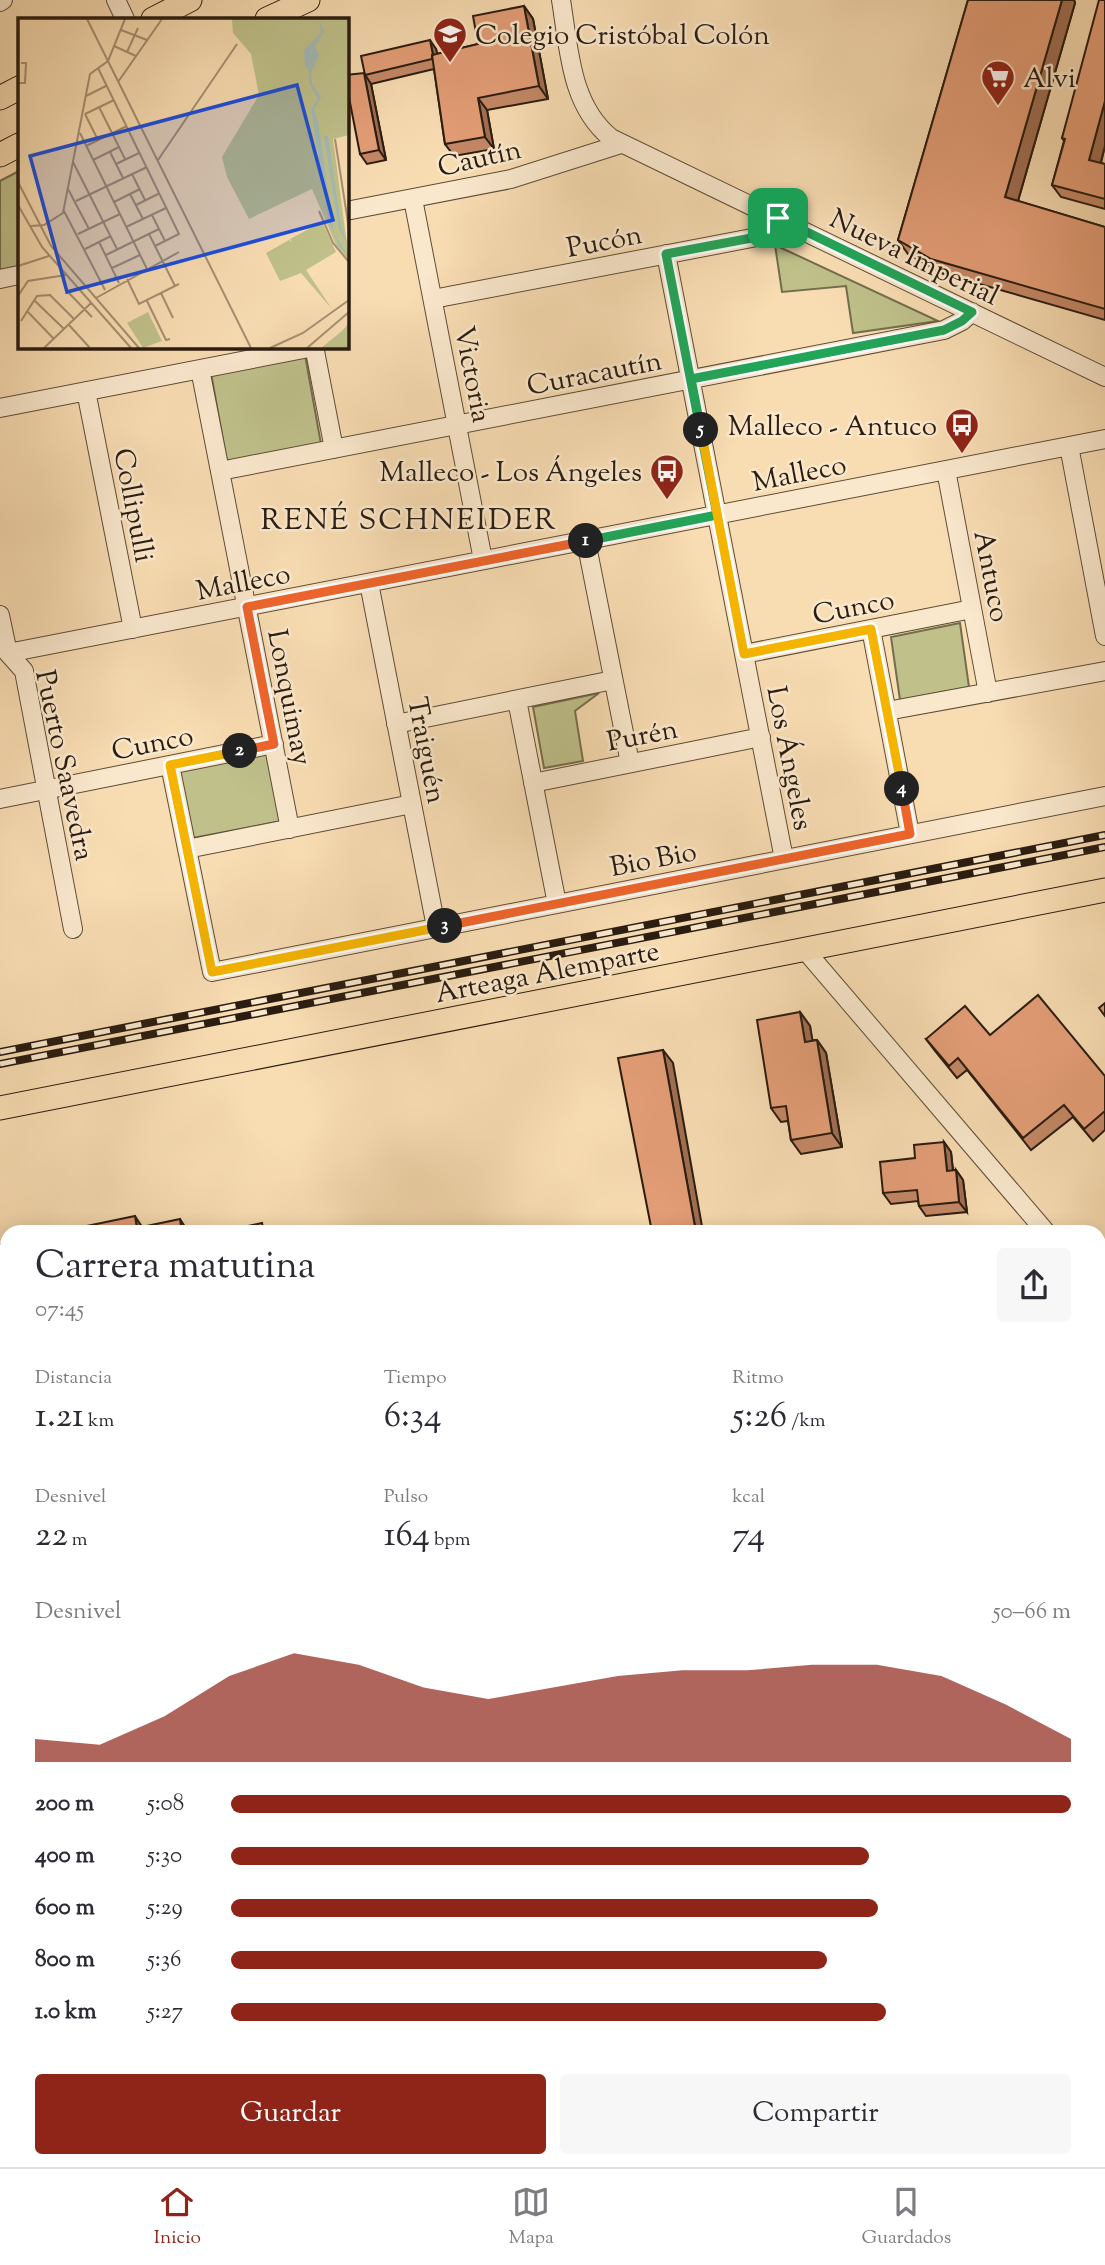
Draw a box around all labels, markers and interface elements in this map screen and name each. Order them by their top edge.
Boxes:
school or university icon: Colegio Cristóbal Colón [431,15,469,64]
place label: Colegio Cristóbal Colón [475,17,770,57]
inset map [18,18,348,348]
supermarket icon: Alvi [979,58,1017,107]
place label: Alvi [1023,60,1076,100]
street label: Cautín [434,131,526,189]
pin [748,188,808,248]
icon: arrive [759,199,797,237]
street label: Nueva Imperial [822,200,1005,317]
street label: Pucón [563,216,646,270]
street label: Victoria [442,323,500,426]
street label: Curacautín [524,342,665,408]
bus stop icon: Malleco - Antuco [943,406,981,455]
place label: Malleco - Antuco [728,408,937,448]
pin: 5 [684,412,718,448]
text: 5 [697,416,704,443]
street label: Collipulli [101,445,163,566]
street label: Malleco [749,446,850,504]
bus stop icon: Malleco - Los Ángeles [648,452,686,501]
place label: Malleco - Los Ángeles [379,454,642,494]
district label: RENÉ SCHNEIDER [260,500,558,543]
pin: 1 [568,524,604,558]
text: 1 [582,527,589,554]
street label: Antuco [962,527,1019,626]
street label: Malleco [193,555,294,613]
street label: Cunco [809,581,898,636]
street label: Lonquimay [255,626,321,769]
street label: Puerto Saavedra [23,667,103,865]
street label: Los Ángeles [754,683,822,834]
street label: Traiguén [395,694,455,807]
street label: Purén [604,710,682,763]
street label: Cunco [108,717,197,772]
pin: 2 [222,734,258,768]
text: 2 [235,737,244,764]
pin: 4 [884,772,920,806]
text: 4 [897,775,906,802]
street label: Bio Bio [607,833,700,889]
pin: 3 [428,908,462,944]
text: 3 [441,912,448,939]
street label: Arteaga Alemparte [432,933,663,1015]
text: Carrera matutina [35,1241,315,1295]
button: share [997,1248,1071,1322]
text: 07:45 [35,1294,84,1327]
text: Distancia [35,1365,112,1392]
text: Tiempo [384,1365,447,1392]
text: Ritmo [732,1365,784,1392]
text: 1.21 [35,1392,84,1443]
text: 6:34 [384,1392,442,1443]
text: 5:26 [732,1392,787,1443]
text: km [84,1408,114,1435]
text: /km [787,1408,826,1435]
text: Desnivel [35,1484,106,1511]
text: Pulso [384,1484,428,1511]
text: kcal [732,1484,765,1511]
text: 22 [35,1511,68,1562]
text: 164 [384,1511,430,1562]
text: 74 [732,1511,765,1562]
text: m [68,1527,88,1554]
text: bpm [430,1527,470,1554]
text: Desnivel [35,1596,121,1629]
text: 50–66 m [993,1596,1071,1629]
text: 200 m [35,1788,94,1821]
text: 5:08 [147,1788,184,1821]
text: 400 m [35,1840,95,1873]
text: 5:30 [147,1840,182,1873]
text: 600 m [35,1892,95,1925]
text: 5:29 [147,1892,183,1925]
text: 800 m [35,1944,95,1977]
text: 5:36 [147,1944,181,1977]
text: 1.0 km [35,1996,97,2029]
text: 5:27 [147,1996,183,2029]
button: Guardar [35,2074,546,2154]
button: Compartir [560,2074,1071,2154]
tab: Inicio [154,2183,201,2252]
tab: Mapa [508,2183,554,2252]
tab: Guardados [861,2183,951,2252]

